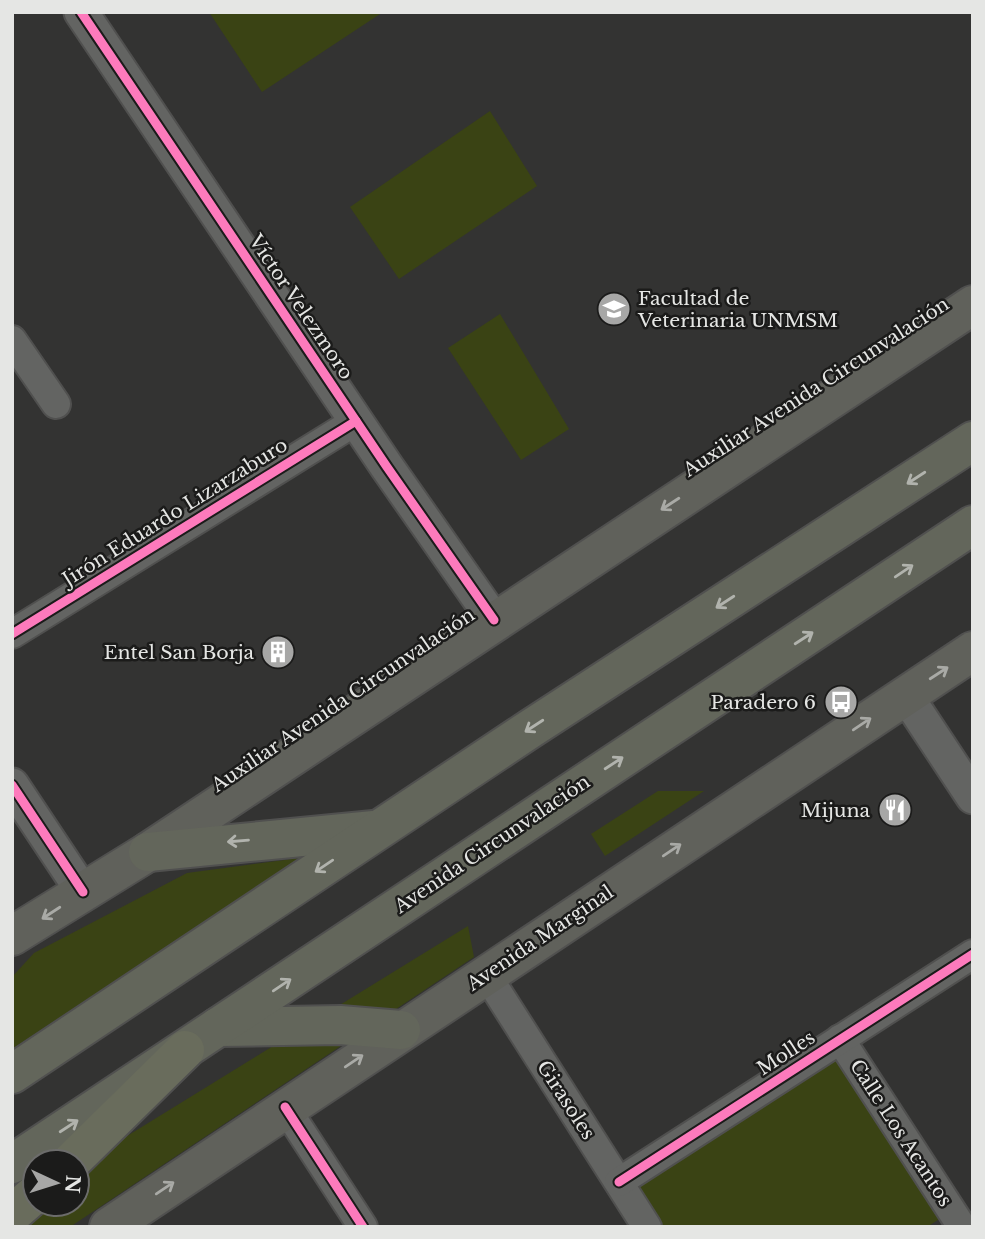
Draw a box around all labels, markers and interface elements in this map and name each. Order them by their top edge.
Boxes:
street label: Víctor Velezmoro [243,229,358,384]
place label: Facultad de Veterinaria UNMSM [637,287,838,332]
school or university icon: Facultad de Veterinaria UNMSM [595,290,633,328]
street label: Auxiliar Avenida Circunvalación [678,292,953,482]
street label: Jirón Eduardo Lizarzaburo [56,433,292,593]
one-way arrow [906,471,926,485]
one-way arrow [661,497,680,512]
one-way arrow [894,564,913,579]
one-way arrow [716,595,735,610]
street label: Auxiliar Avenida Circunvalación [206,603,479,797]
one-way arrow [794,631,813,646]
building icon: Entel San Borja [259,633,297,671]
place label: Entel San Borja [104,641,254,664]
one-way arrow [929,665,948,680]
bus stop icon: Paradero 6 [822,683,860,721]
place label: Paradero 6 [710,691,816,714]
one-way arrow [851,716,871,730]
one-way arrow [525,719,544,734]
one-way arrow [604,756,623,770]
street label: Avenida Circunvalación [389,770,594,919]
restaurant icon: Mijuna [876,791,914,829]
place label: Mijuna [801,799,870,822]
one-way arrow [227,835,250,848]
one-way arrow [662,842,681,857]
one-way arrow [315,859,334,873]
street label: Avenida Marginal [462,880,618,996]
one-way arrow [42,906,61,920]
one-way arrow [272,978,291,992]
street label: Molles [753,1026,819,1080]
one-way arrow [344,1054,363,1068]
street label: Calle Los Acantos [845,1055,957,1211]
street label: Girasoles [532,1056,600,1144]
one-way arrow [59,1119,78,1133]
north arrow [21,1148,91,1218]
text: N [60,1174,85,1194]
one-way arrow [155,1181,175,1195]

